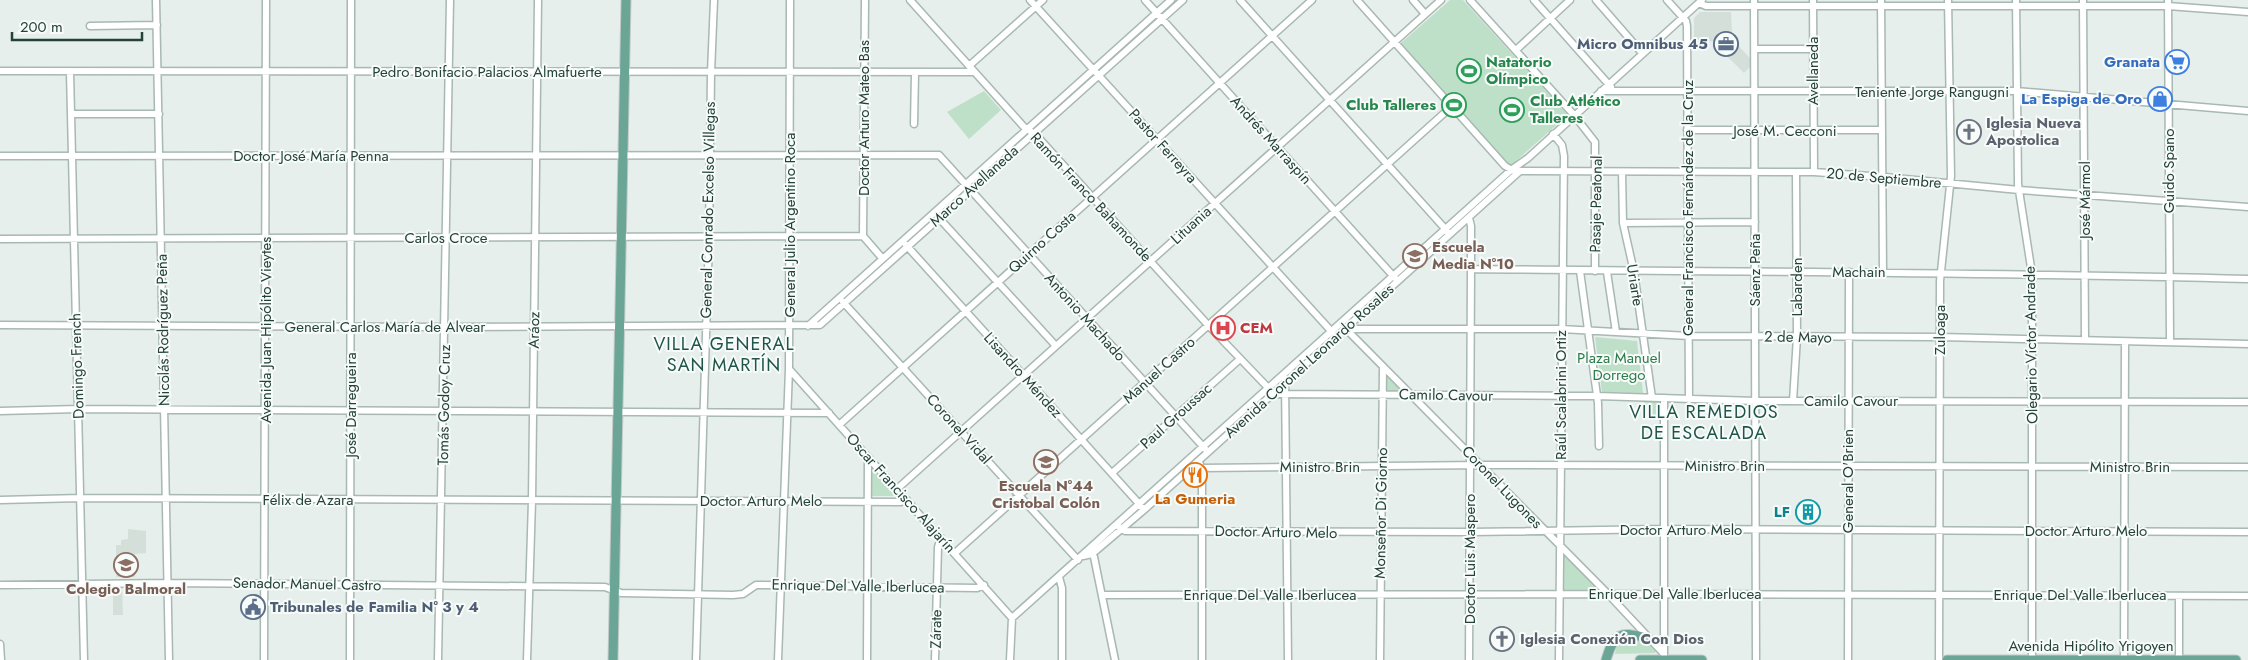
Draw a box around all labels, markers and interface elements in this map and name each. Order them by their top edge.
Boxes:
scale bar [12,10,142,42]
text: 200 m [20,16,63,38]
office icon: Micro Omnibus 45 [1713,31,1739,57]
place label: Micro Omnibus 45 [1577,33,1708,55]
street label: Avellaneda [1802,37,1824,105]
street label: Doctor Arturo Mateo Bas [853,40,875,196]
supermarket icon: Granata [2164,49,2190,75]
place label: Natatorio Olímpico [1486,51,1552,90]
place label: Granata [2104,51,2160,73]
sports icon: Natatorio Olímpico [1456,58,1482,84]
street label: Pedro Bonifacio Palacios Almafuerte [372,61,602,83]
street label: General Francisco Fernández de la Cruz [1677,80,1699,336]
street label: Teniente Jorge Rangugni [1855,81,2009,103]
shop icon: La Espiga de Oro [2147,86,2173,112]
place label: La Espiga de Oro [2021,88,2142,110]
place label: Club Atlético Talleres [1530,90,1621,129]
street label: Andrés Marraspín [1225,91,1317,189]
sports icon: Club Talleres [1441,92,1467,118]
place label: Club Talleres [1346,94,1436,116]
sports icon: Club Atlético Talleres [1499,97,1525,123]
street label: General Conrado Excelso Villegas [695,101,721,319]
street label: Pastor Ferreyra [1123,104,1203,188]
place label: Iglesia Nueva Apostolica [1985,112,2081,151]
church icon: Iglesia Nueva Apostolica [1956,119,1982,145]
street label: José M. Cecconi [1731,120,1837,142]
street label: Ramón Franco Bahamonde [1025,127,1157,267]
street label: Guido Spano [2158,129,2180,213]
street label: General Julio Argentino Roca [779,133,801,317]
street label: Marco Avellaneda [925,140,1023,232]
street label: Doctor José María Penna [233,145,389,167]
street label: Pasaje Peatonal [1584,155,1608,253]
street label: José Mármol [2074,161,2096,241]
street label: 20 de Septiembre [1826,162,1943,194]
street label: Lituania [1166,201,1216,249]
street label: Quirno Costa [1003,205,1081,279]
street label: Carlos Croce [404,227,488,249]
street label: Sáenz Peña [1744,233,1766,307]
place label: Escuela Media N°10 [1432,236,1514,275]
street label: Avenida Juan Hipólito Vieytes [255,237,277,423]
school or university icon: Escuela Media N°10 [1402,243,1428,269]
street label: Nicolás Rodríguez Peña [151,254,175,406]
street label: Labarden [1786,257,1808,317]
street label: Machain [1832,261,1886,283]
street label: Uriarte [1621,262,1649,308]
street label: Olegario Víctor Andrade [2019,266,2043,424]
street label: Antonio Machado [1039,268,1131,366]
street label: Avenida Coronel Leonardo Rosales [1219,279,1399,443]
street label: Zuloaga [1929,305,1951,355]
street label: Aráoz [523,311,545,349]
street label: Domingo French [64,313,90,419]
hospital icon: CEM [1210,315,1236,341]
street label: General Carlos María de Alvear [285,316,486,338]
place label: CEM [1240,317,1273,339]
street label: 2 de Mayo [1764,325,1832,349]
street label: Lisandro Méndez [978,327,1068,423]
street label: Raúl Scalabrini Ortiz [1550,330,1572,460]
district label: VILLA GENERAL SAN MARTÍN [653,331,795,378]
street label: Manuel Castro [1118,331,1200,409]
street label: Tomás Godoy Cruz [432,344,456,466]
park label: Plaza Manuel Dorrego [1577,347,1661,386]
street label: José Darregueira [340,352,362,460]
street label: Paul Groussac [1135,378,1217,454]
street label: Camilo Cavour [1399,383,1494,407]
street label: Coronel Vidal [921,389,997,469]
street label: Camilo Cavour [1804,390,1899,412]
district label: VILLA REMEDIOS DE ESCALADA [1629,399,1779,446]
street label: Oscar Francisco Alajarín [841,428,961,558]
street label: General O'Brien [1837,429,1859,533]
street label: Coronel Lugones [1457,441,1547,533]
street label: Monseñor Di Giorno [1369,447,1393,579]
school or university icon: Escuela N°44 Cristobal Colón [1033,449,1059,475]
street label: Ministro Brin [1685,455,1765,477]
street label: Ministro Brin [1280,456,1360,478]
street label: Ministro Brin [2090,456,2170,478]
restaurant icon: La Gumeria [1182,462,1208,488]
place label: Escuela N°44 Cristobal Colón [992,475,1100,514]
place label: La Gumeria [1155,488,1235,510]
street label: Félix de Azara [263,489,353,511]
street label: Doctor Arturo Melo [700,490,822,512]
street label: Doctor Luis Maspero [1459,494,1481,624]
building icon: LF [1795,499,1821,525]
place label: LF [1774,501,1790,523]
street label: Doctor Arturo Melo [1620,519,1742,541]
street label: Doctor Arturo Melo [1214,520,1338,544]
street label: Doctor Arturo Melo [2025,520,2147,542]
school or university icon: Colegio Balmoral [113,552,139,578]
street label: Senador Manuel Castro [233,572,381,596]
street label: Enrique Del Valle Iberlucea [771,573,945,599]
place label: Colegio Balmoral [66,578,186,600]
street label: Enrique Del Valle Iberlucea [1589,583,1761,605]
street label: Enrique Del Valle Iberlucea [1184,584,1356,606]
street label: Enrique Del Valle Iberlucea [1994,584,2166,606]
public building icon: Tribunales de Familia Nº 3 y 4 [240,594,266,620]
place label: Tribunales de Familia Nº 3 y 4 [270,596,479,618]
street label: Zárate [925,609,947,649]
church icon: Iglesia Conexión Con Dios [1489,626,1515,652]
place label: Iglesia Conexión Con Dios [1520,628,1704,650]
street label: Avenida Hipólito Yrigoyen [2008,635,2174,657]

